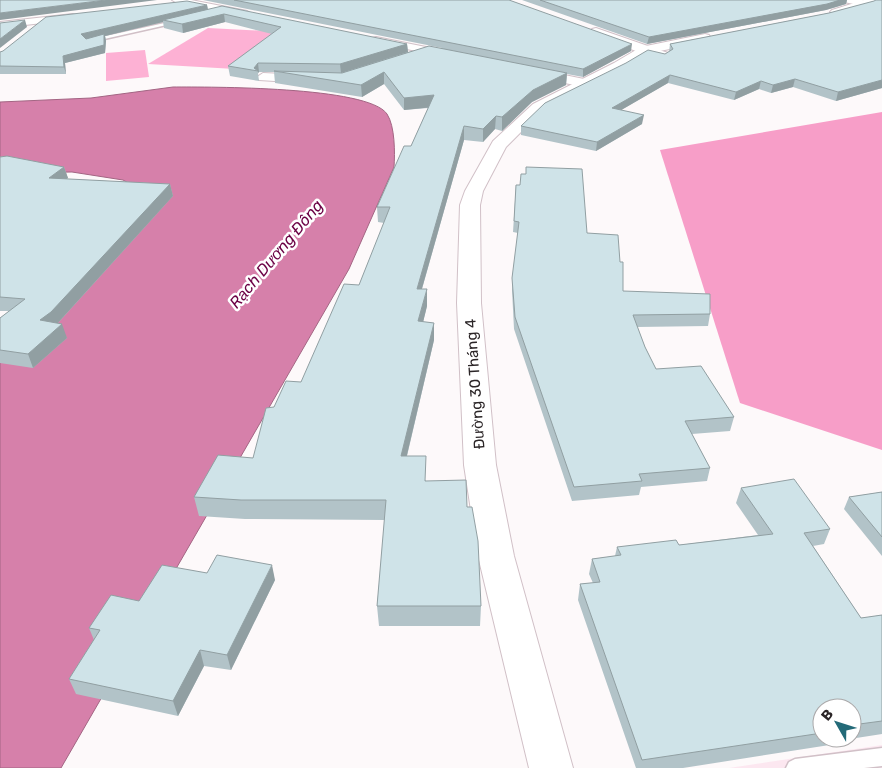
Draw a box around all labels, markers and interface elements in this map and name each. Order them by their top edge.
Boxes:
water label: Rạch Dương Đông [225,196,327,312]
street label: Đường 30 Tháng 4 [461,318,489,450]
north arrow [812,698,862,748]
text: B [818,706,837,724]

